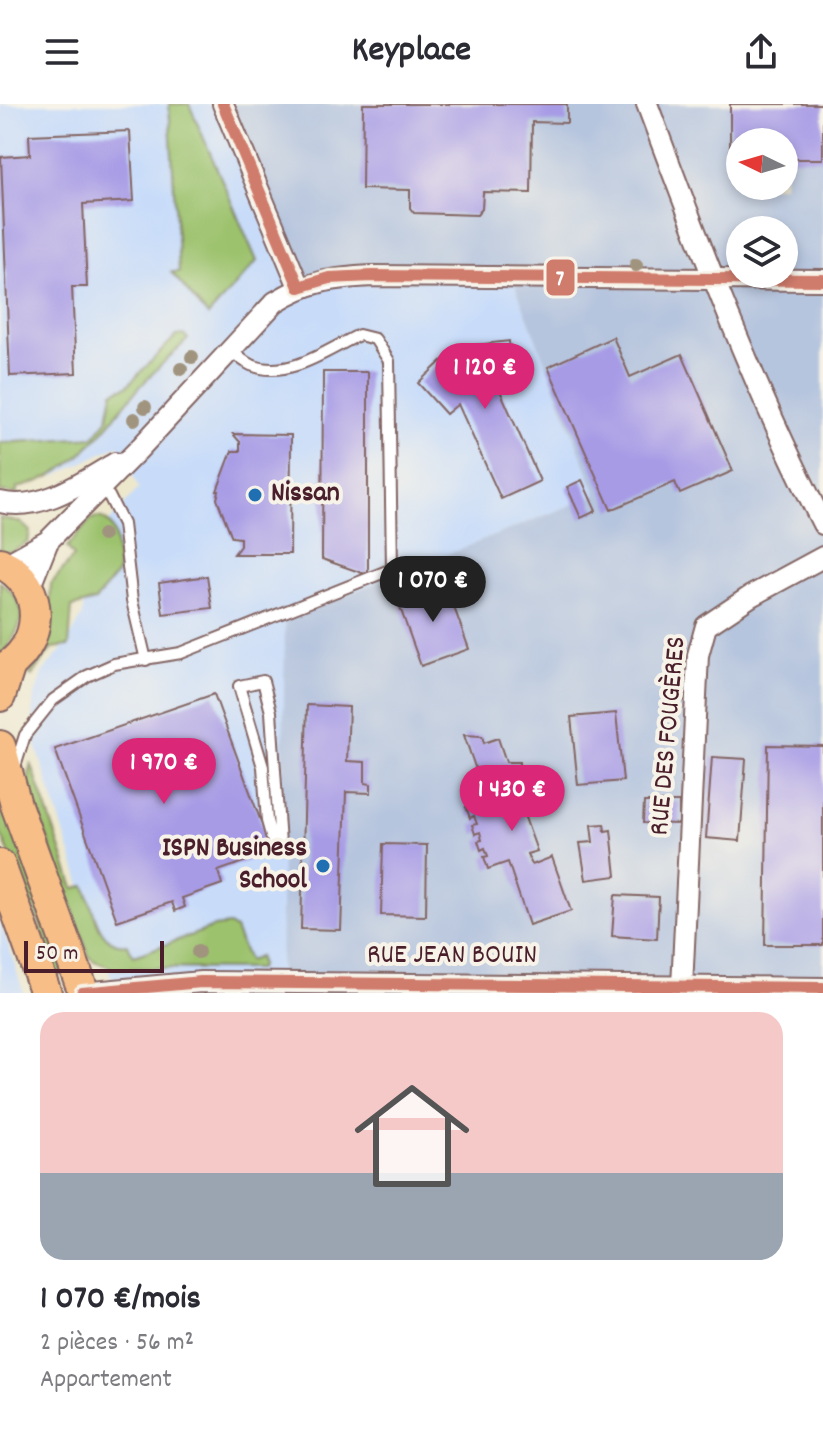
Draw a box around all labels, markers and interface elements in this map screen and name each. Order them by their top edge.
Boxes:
text: Keyplace [352,26,471,78]
icon: menu [40,30,84,74]
icon: share [739,30,783,74]
north arrow [726,128,798,200]
map controls [726,128,798,288]
button: layers [726,216,798,288]
line badge: 7 [545,258,576,297]
text: 7 [556,265,565,296]
pin: 1 120 € [411,343,559,411]
text: 1 120 € [453,350,517,387]
place label: Nissan [271,475,340,515]
marker: Nissan [246,486,264,504]
pin: 1 070 € [359,556,507,624]
text: 1 070 € [398,563,468,600]
street label: RUE DES FOUGÈRES [641,635,699,837]
pin: 1 970 € [90,738,238,806]
text: 1 970 € [130,745,198,782]
pin: 1 430 € [438,765,586,833]
text: 1 430 € [478,772,546,809]
place label: ISPN Business School [162,830,307,902]
marker: ISPN Business School [314,857,332,875]
scale bar [24,937,164,973]
street label: RUE JEAN BOUIN [367,937,537,977]
text: 50 m [36,939,78,970]
icon: home [340,1064,484,1208]
text: 1 070 €/mois [40,1276,201,1325]
text: 2 pièces · 56 m² [40,1325,194,1362]
text: Appartement [40,1362,172,1399]

